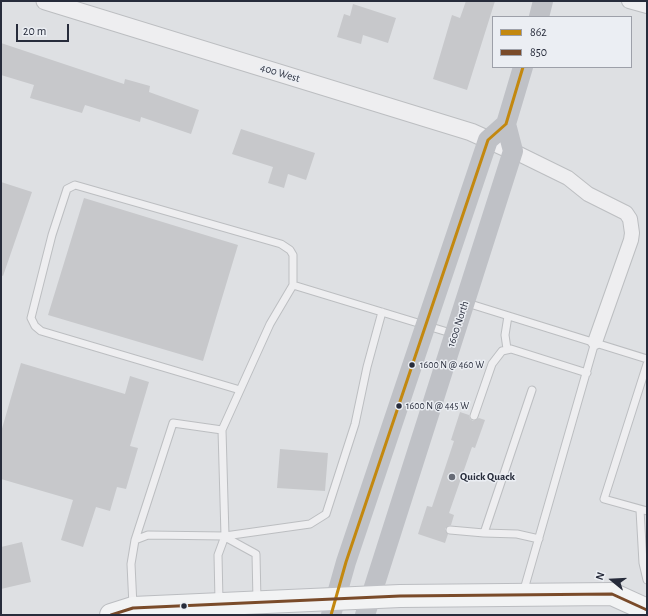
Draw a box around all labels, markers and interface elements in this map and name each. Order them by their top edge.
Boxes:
scale bar [18,16,71,42]
legend [492,16,632,68]
text: 20 m [23,25,46,37]
text: 862 [530,26,547,38]
text: 850 [530,46,547,58]
street label: 400 West [259,61,301,85]
street label: 1600 North [444,299,472,349]
place label: 1600 N @ 460 W [420,359,484,371]
marker: 1600 N @ 460 W [407,360,417,370]
place label: 1600 N @ 445 W [406,400,469,412]
marker: 1600 N @ 445 W [394,401,404,411]
place label: Quick Quack [460,470,515,484]
marker: Quick Quack [447,472,457,482]
north arrow [592,560,632,600]
text: N [594,571,607,581]
unlabelled marker [179,601,189,611]

